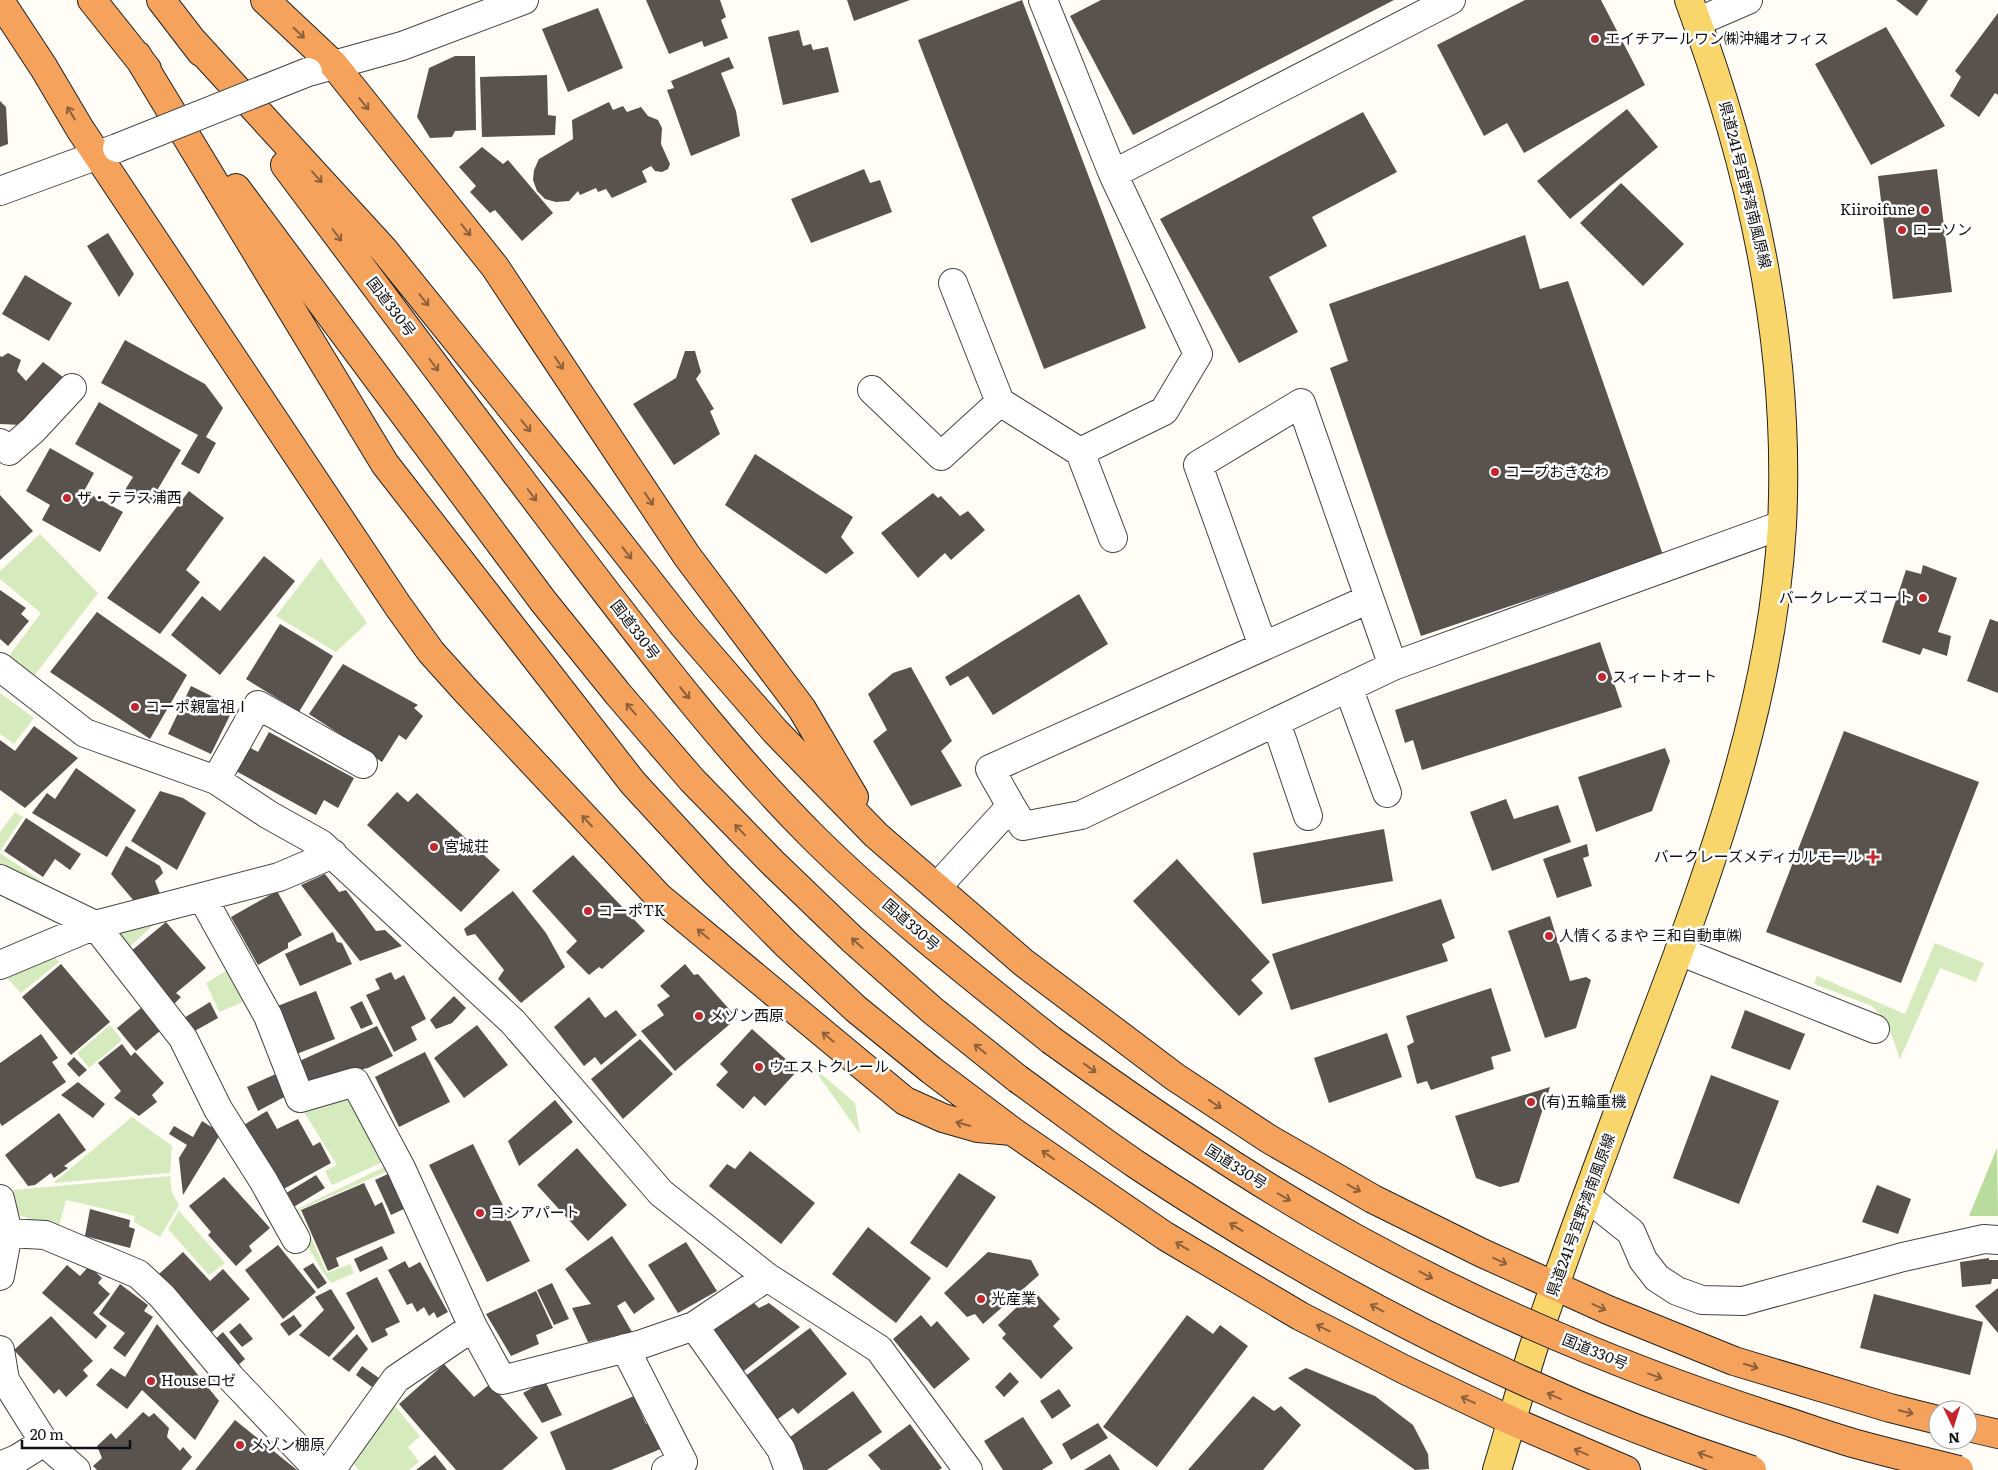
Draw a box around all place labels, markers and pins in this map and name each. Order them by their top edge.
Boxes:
place label: エイチアールワン㈱沖縄オフィス [1605,26,1829,49]
marker: エイチアールワン㈱沖縄オフィス [1589,33,1601,45]
place label: Kiiroifune [1840,197,1915,220]
marker: Kiiroifune [1919,204,1931,216]
place label: ローソン [1912,217,1972,240]
marker: ローソン [1896,224,1908,236]
place label: コープおきなわ [1505,459,1609,482]
marker: コープおきなわ [1489,466,1501,478]
place label: ザ・テラス浦西 [77,485,182,508]
marker: ザ・テラス浦西 [61,492,73,504]
place label: バークレーズコート [1779,585,1913,608]
marker: バークレーズコート [1917,592,1929,604]
place label: スィートオート [1612,664,1717,687]
marker: スィートオート [1596,671,1608,683]
place label: コーポ親富祖Ⅰ [145,694,250,717]
marker: コーポ親富祖Ⅰ [129,701,141,713]
place label: 宮城荘 [444,834,489,857]
marker: 宮城荘 [428,841,440,853]
place label: バークレーズメディカルモール [1654,844,1862,867]
marker: バークレーズメディカルモール [1866,850,1880,864]
place label: コーポTK [598,898,666,921]
marker: コーポTK [582,905,594,917]
place label: 人情くるまや 三和自動車㈱ [1559,923,1742,946]
marker: 人情くるまや 三和自動車㈱ [1543,930,1555,942]
place label: メゾン西原 [709,1003,784,1026]
marker: メゾン西原 [693,1010,705,1022]
place label: ウエストクレール [769,1054,889,1077]
marker: ウエストクレール [753,1061,765,1073]
place label: (有)五輪重機 [1541,1089,1626,1112]
marker: (有)五輪重機 [1525,1096,1537,1108]
place label: ヨシアパート [490,1200,580,1223]
marker: ヨシアパート [474,1207,486,1219]
place label: 光産業 [991,1286,1036,1309]
marker: 光産業 [975,1293,987,1305]
place label: Houseロゼ [161,1368,236,1391]
marker: Houseロゼ [145,1375,157,1387]
place label: メゾン棚原 [250,1432,325,1455]
marker: メゾン棚原 [234,1439,246,1451]

